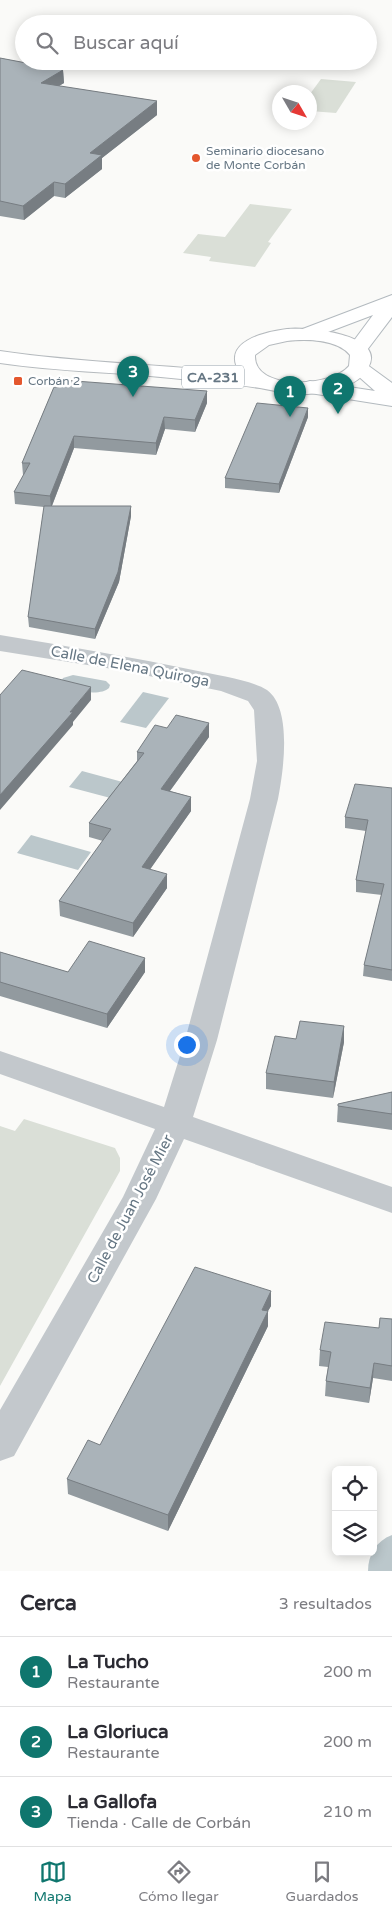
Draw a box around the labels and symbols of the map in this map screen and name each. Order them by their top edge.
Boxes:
north arrow [272,85,317,130]
place label: Seminario diocesano de Monte Corbán [206,144,324,172]
marker: Seminario diocesano de Monte Corbán [190,152,202,164]
pin: 3 [117,356,149,397]
road number: CA-231 [182,366,244,388]
pin: 2 [322,373,354,414]
place label: Corbán 2 [28,374,80,388]
marker: Corbán 2 [12,375,24,387]
pin: 1 [274,376,306,417]
street label: Calle de Elena Quiroga [49,642,211,690]
your location [174,1032,200,1058]
street label: Calle de Juan José Mier [83,1131,177,1287]

